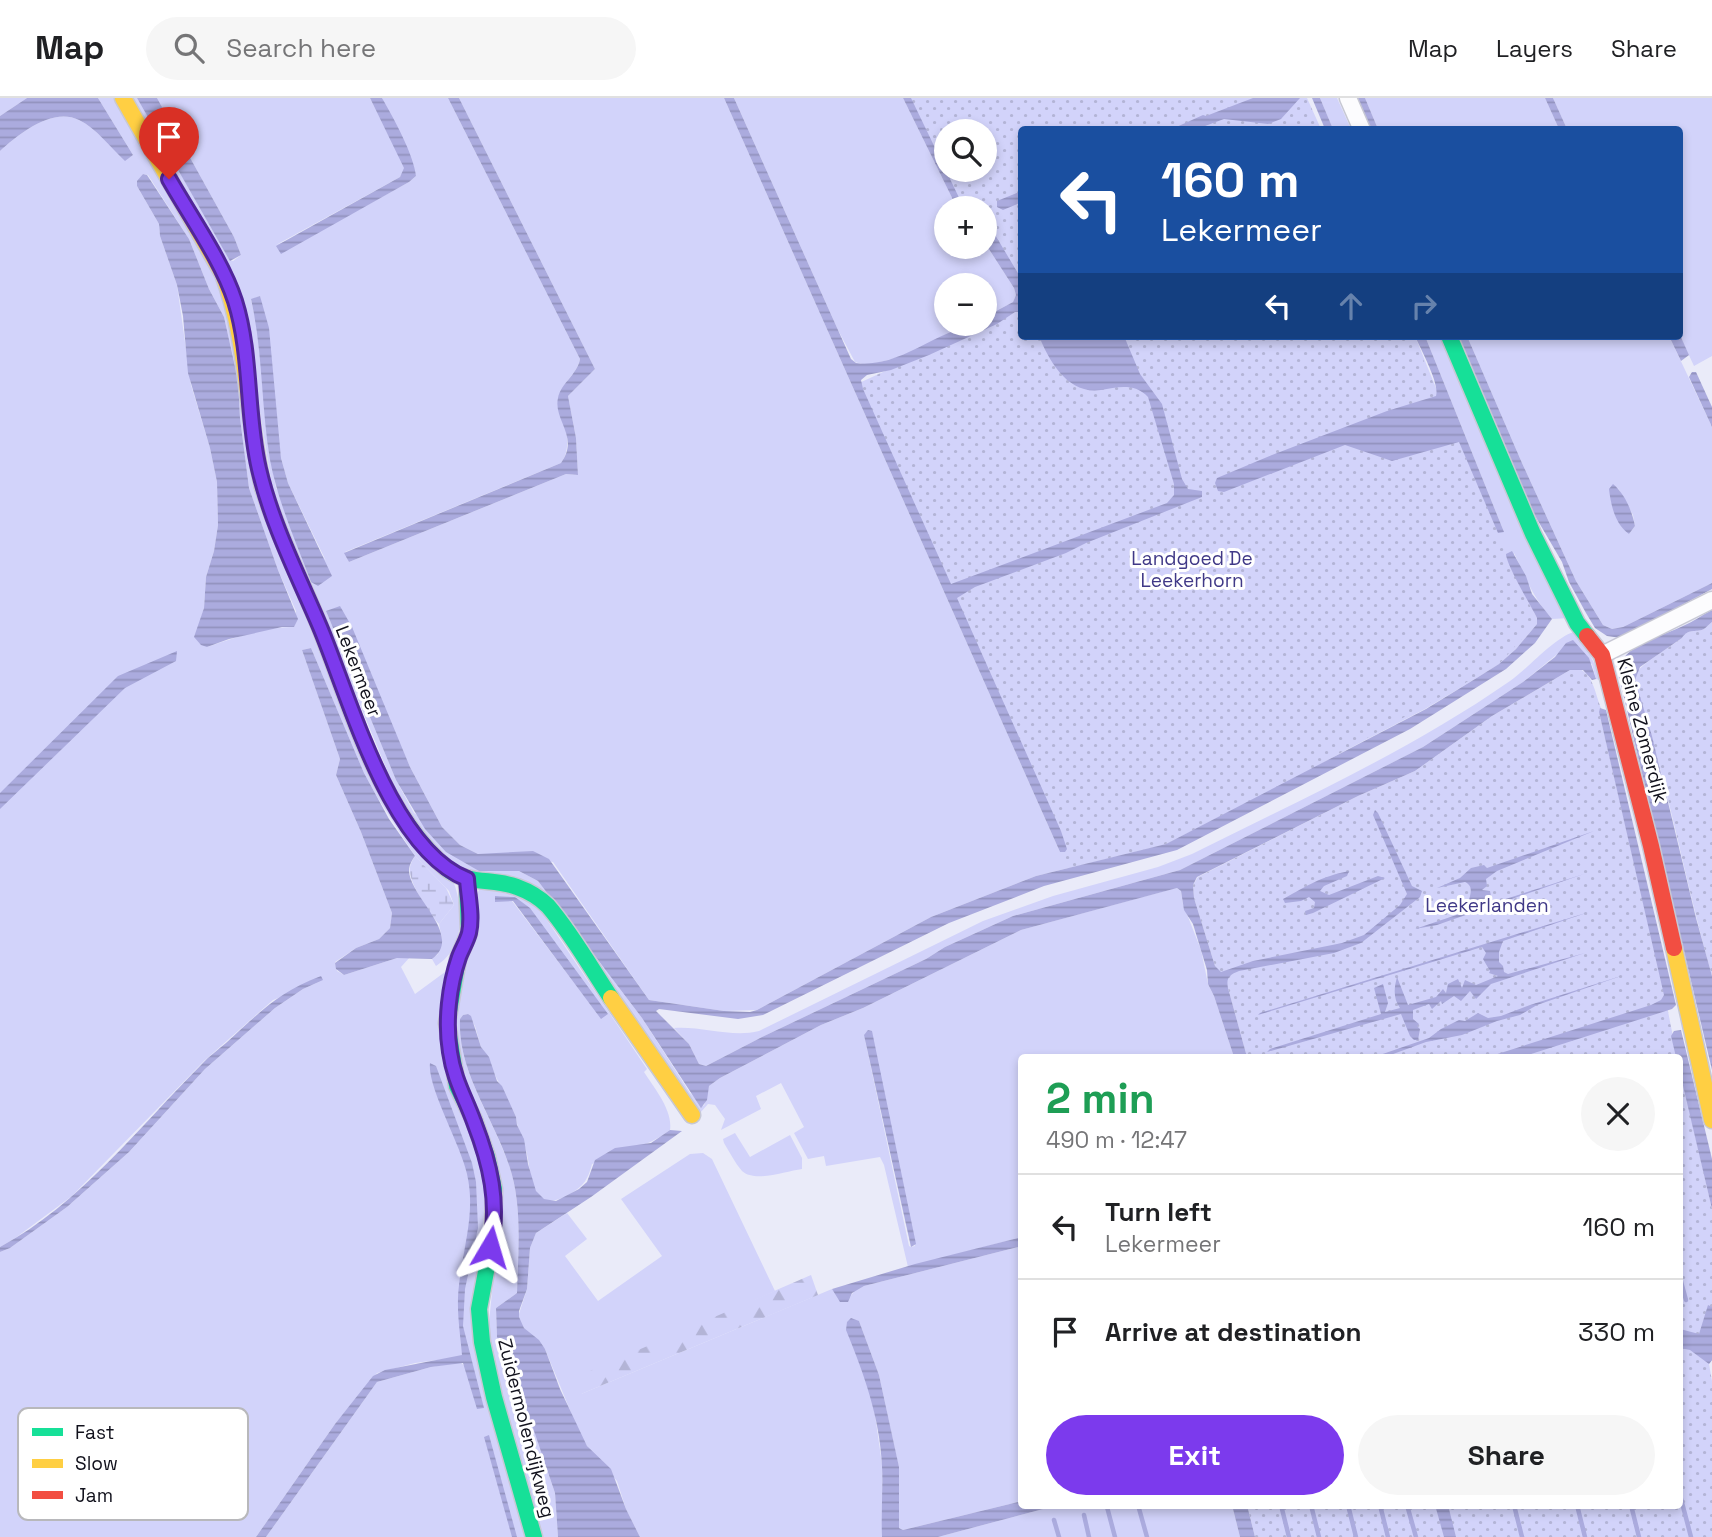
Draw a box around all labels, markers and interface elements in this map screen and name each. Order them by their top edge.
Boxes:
search box [146,17,636,80]
text: Map [35,27,104,69]
icon: search [170,29,208,67]
text: Search here [226,31,376,65]
text: Map [1408,33,1458,64]
text: Layers [1496,33,1573,64]
text: Share [1611,33,1677,64]
pin [139,107,199,179]
icon: arrive [150,118,188,156]
map controls [934,119,997,336]
button: search [934,119,997,182]
text: 160 m [1161,149,1299,211]
icon: left [1046,154,1137,245]
button: + [934,196,997,259]
text: Lekermeer [1161,210,1322,250]
button: − [934,273,997,336]
icon: left [1259,287,1297,325]
icon: ahead [1332,287,1370,325]
icon: right [1405,287,1443,325]
park label: Landgoed De Leekerhorn [1131,546,1253,593]
street label: Lekermeer [330,622,387,720]
street label: Kleine Zomerdijk [1611,655,1674,805]
park label: Leekerlanden [1425,893,1549,918]
text: 2 min [1046,1072,1155,1125]
button: close [1581,1077,1655,1151]
text: 490 m · 12:47 [1046,1125,1187,1155]
text: Turn left [1105,1195,1212,1229]
icon: left [1046,1208,1084,1246]
position arrow [453,1210,527,1284]
text: 160 m [1583,1210,1655,1244]
text: Lekermeer [1105,1229,1221,1259]
icon: arrive [1046,1313,1084,1351]
text: Arrive at destination [1105,1315,1362,1349]
text: 330 m [1578,1315,1655,1349]
street label: Zuidermolendijkweg [492,1336,561,1520]
legend [18,1408,248,1520]
button: Exit [1046,1415,1344,1495]
button: Share [1358,1415,1655,1495]
text: Fast [75,1420,115,1445]
text: Slow [75,1451,118,1476]
text: Jam [75,1483,113,1508]

